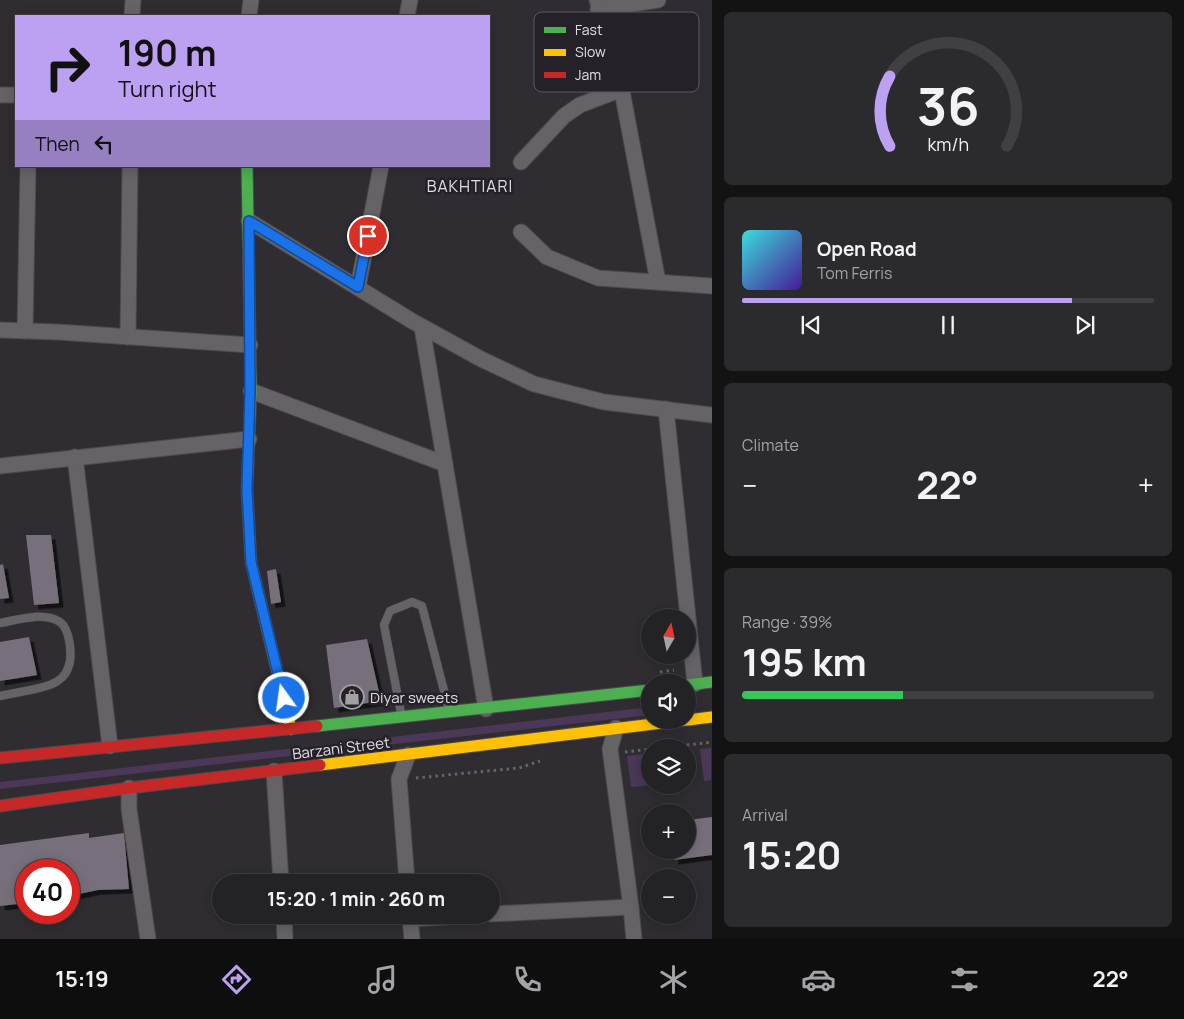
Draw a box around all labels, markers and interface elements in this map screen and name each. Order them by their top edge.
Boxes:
legend [534,12,699,92]
text: Fast [575,20,603,39]
text: 190 m [118,29,217,77]
icon: right [35,35,100,100]
text: Slow [575,42,606,61]
text: Jam [575,65,601,84]
text: 36 [917,70,979,141]
text: Turn right [118,74,216,104]
icon: left [90,130,118,158]
text: Then [35,131,80,157]
text: km/h [927,132,969,156]
district label: BAKHTIARI [427,175,513,197]
pin [347,215,389,257]
icon: arrive [354,222,382,250]
text: Open Road [817,236,917,262]
text: Tom Ferris [817,262,892,284]
icon: previous [797,311,825,339]
icon: pause [934,311,962,339]
icon: next [1071,311,1099,339]
text: Climate [742,434,799,456]
text: 22° [916,458,979,510]
text: − [742,466,757,504]
text: + [1138,466,1154,504]
north arrow [641,609,696,664]
map controls [641,609,696,924]
text: Range · 39% [742,611,833,633]
text: 195 km [742,635,867,687]
position arrow [257,671,309,723]
button: sound [641,674,696,729]
shop icon: Diyar sweets [339,684,365,710]
place label: Diyar sweets [370,687,458,708]
street label: Barzani Street [291,732,391,764]
button: layers [641,739,696,794]
button: + [641,804,696,859]
text: Arrival [742,804,788,826]
text: 15:20 [742,828,842,880]
speed limit sign: 40 [15,859,80,924]
button: − [641,869,696,924]
text: 15:20 · 1 min · 260 m [267,886,445,912]
icon: directions [219,962,254,997]
icon: music [365,962,400,997]
icon: phone [510,962,545,997]
icon: climate [656,962,691,997]
icon: car [801,962,836,997]
icon: filters [947,962,982,997]
text: 15:19 [55,964,109,994]
text: 22° [1093,964,1129,994]

